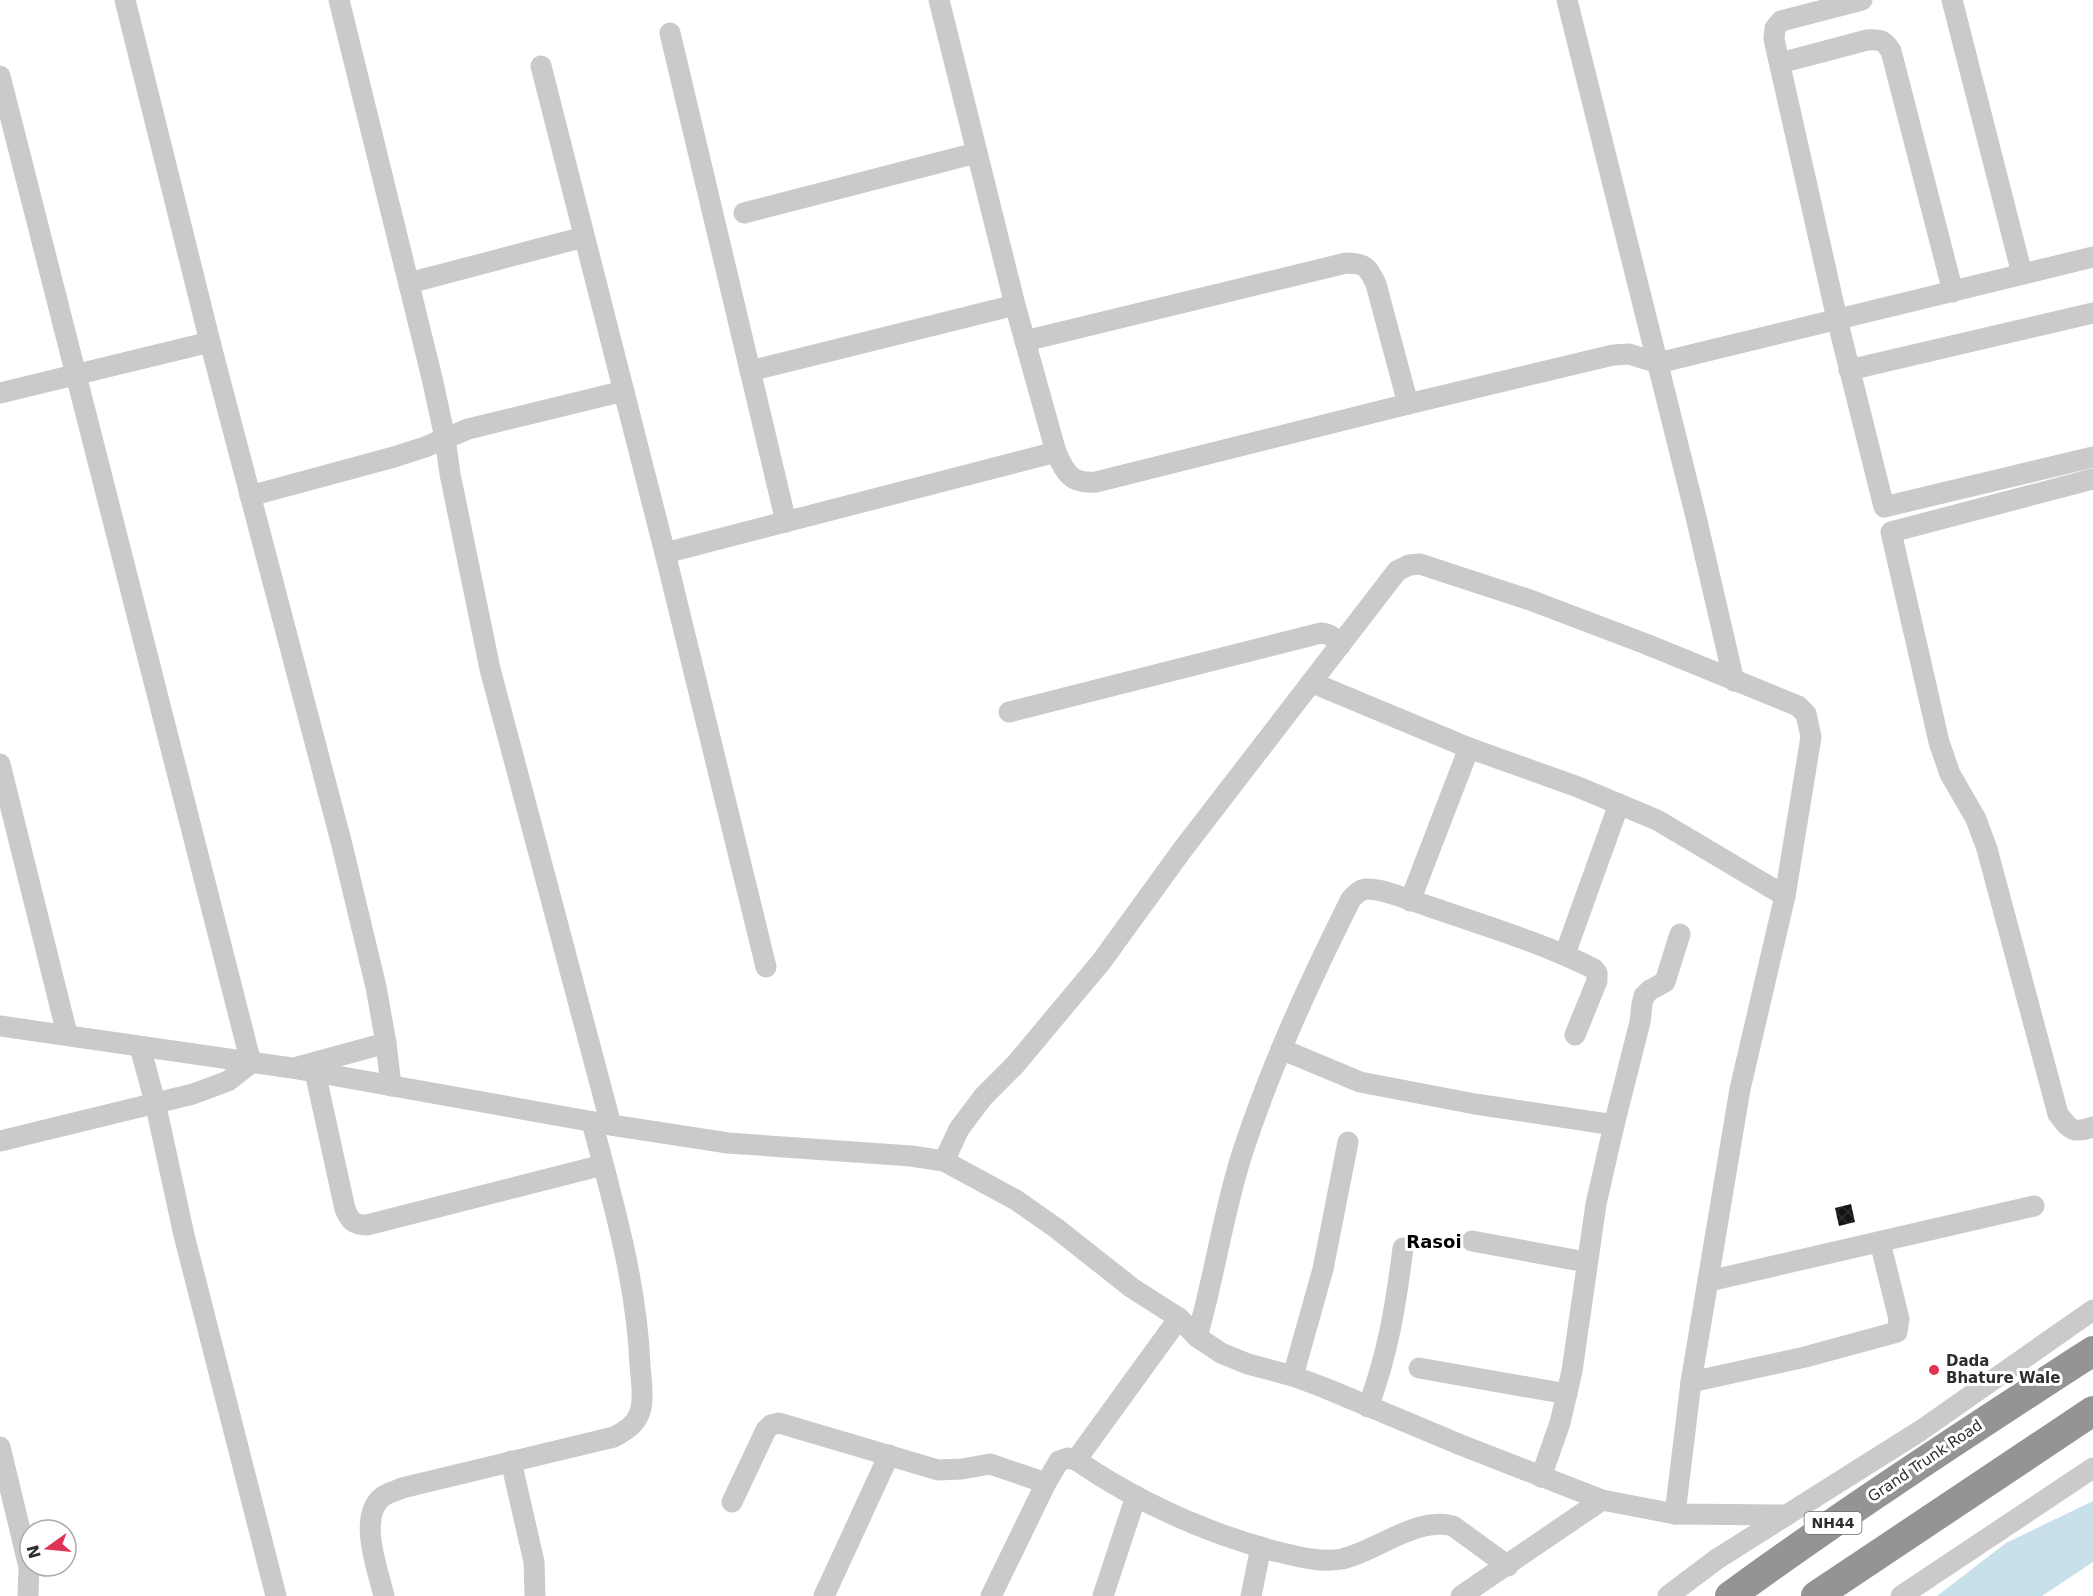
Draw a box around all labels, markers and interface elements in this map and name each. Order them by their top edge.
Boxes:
district label: Rasoi [1406,1231,1462,1252]
place label: Dada Bhature Wale [1946,1352,2060,1387]
marker: Dada Bhature Wale [1927,1363,1941,1377]
street label: Grand Trunk Road [1864,1416,1986,1506]
road number: NH44 [1804,1512,1862,1534]
north arrow [18,1518,78,1578]
text: N [23,1543,45,1561]

